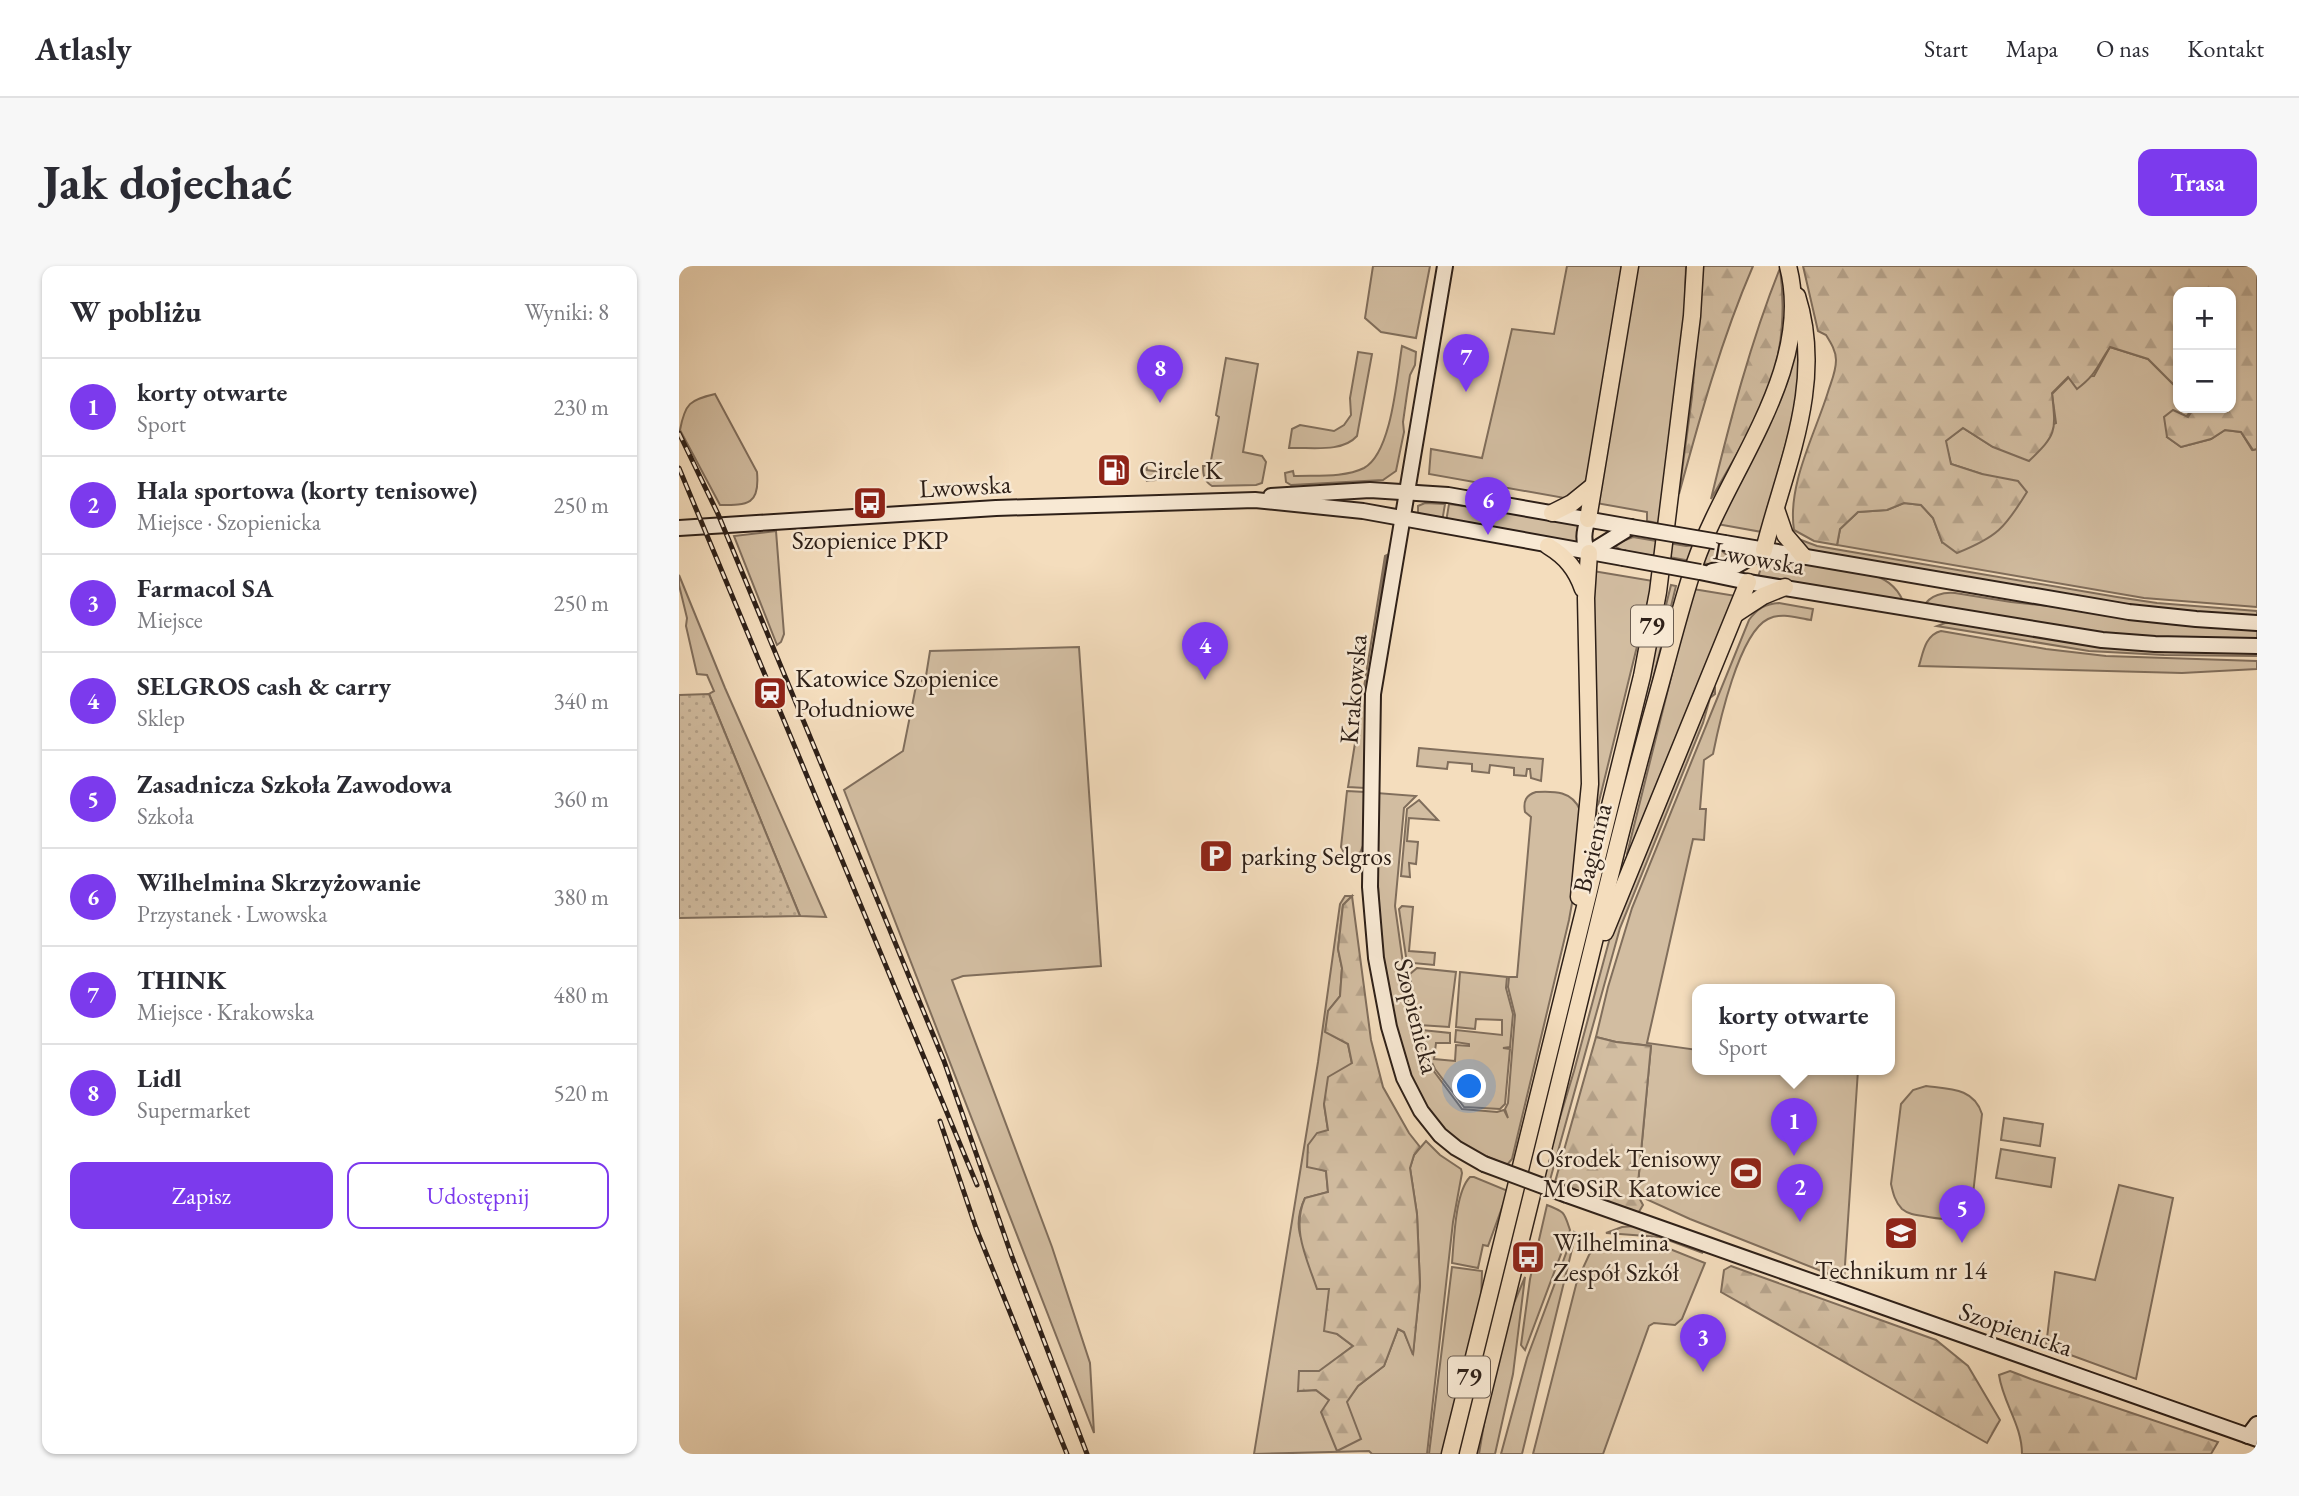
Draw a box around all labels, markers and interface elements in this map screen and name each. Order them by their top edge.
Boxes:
text: Atlasly [35,27,132,70]
text: Start [1924,33,1968,64]
text: Mapa [2006,33,2058,64]
text: O nas [2096,33,2149,64]
text: Kontakt [2187,33,2264,64]
button: Trasa [2138,149,2257,216]
text: Jak dojechać [42,150,292,214]
map controls [2173,287,2236,413]
button: + [2173,287,2236,350]
text: W pobliżu [70,292,201,331]
text: Wyniki: 8 [525,297,609,327]
pin: 7 [1443,334,1489,392]
pin: 8 [1137,345,1183,403]
button: − [2173,350,2236,413]
text: korty otwarte [137,375,287,409]
text: 1 [87,392,99,422]
text: 230 m [553,392,609,422]
text: Sport [137,409,186,439]
fuel station icon: Circle K [1095,451,1133,489]
place label: Circle K [1139,453,1223,487]
street label: Lwowska [918,467,1013,505]
text: Hala sportowa (korty tenisowe) [137,473,477,507]
pin: 6 [1465,477,1511,535]
bus stop icon: Szopienice PKP [851,484,889,522]
text: 2 [87,490,99,520]
text: 250 m [553,490,609,520]
text: Miejsce · Szopienicka [137,507,321,537]
place label: Szopienice PKP [792,523,948,557]
street label: Lwowska [1711,533,1808,583]
text: Farmacol SA [137,571,274,605]
text: 3 [87,588,99,618]
text: 250 m [553,588,609,618]
text: Miejsce [137,605,203,635]
road number: 79 [1631,606,1673,646]
pin: 4 [1182,622,1228,680]
street label: Krakowska [1331,632,1375,745]
place label: Katowice Szopienice Południowe [795,661,998,725]
text: SELGROS cash & carry [137,669,391,703]
station icon: Katowice Szopienice Południowe [751,674,789,712]
text: 4 [87,686,99,716]
text: 340 m [553,686,609,716]
text: Sklep [137,703,185,733]
text: Zasadnicza Szkoła Zawodowa [137,767,452,801]
text: 5 [87,784,99,814]
text: 360 m [553,784,609,814]
street label: Bagienna [1564,799,1620,896]
text: Szkoła [137,801,194,831]
parking icon: parking Selgros [1197,837,1235,875]
place label: parking Selgros [1241,839,1392,873]
text: Wilhelmina Skrzyżowanie [137,865,421,899]
text: 6 [87,882,99,912]
text: 380 m [553,882,609,912]
text: Przystanek · Lwowska [137,899,327,929]
street label: Szopienicka [1386,955,1448,1078]
text: THINK [137,963,226,997]
text: 7 [87,980,99,1010]
text: 480 m [553,980,609,1010]
popup [1692,984,1895,1075]
text: Miejsce · Krakowska [137,997,314,1027]
text: korty otwarte [1718,998,1869,1032]
text: Sport [1718,1032,1767,1062]
text: Lidl [137,1061,182,1095]
your location [1452,1069,1486,1103]
text: 8 [87,1078,99,1108]
text: 520 m [553,1078,609,1108]
text: Supermarket [137,1095,250,1125]
pin: 1 [1771,1098,1817,1156]
place label: Ośrodek Tenisowy MOSiR Katowice [1536,1141,1722,1205]
sports icon: Ośrodek Tenisowy MOSiR Katowice [1727,1154,1765,1192]
button: Zapisz [70,1162,333,1229]
button: Udostępnij [347,1162,609,1229]
pin: 2 [1777,1164,1823,1222]
pin: 5 [1939,1185,1985,1243]
school or university icon: Technikum nr 14 [1882,1214,1920,1252]
place label: Wilhelmina Zespół Szkół [1553,1225,1680,1289]
bus stop icon: Wilhelmina Zespół Szkół [1509,1238,1547,1276]
place label: Technikum nr 14 [1815,1253,1988,1287]
street label: Szopienicka [1955,1294,2078,1364]
pin: 3 [1680,1314,1726,1372]
road number: 79 [1448,1357,1490,1398]

